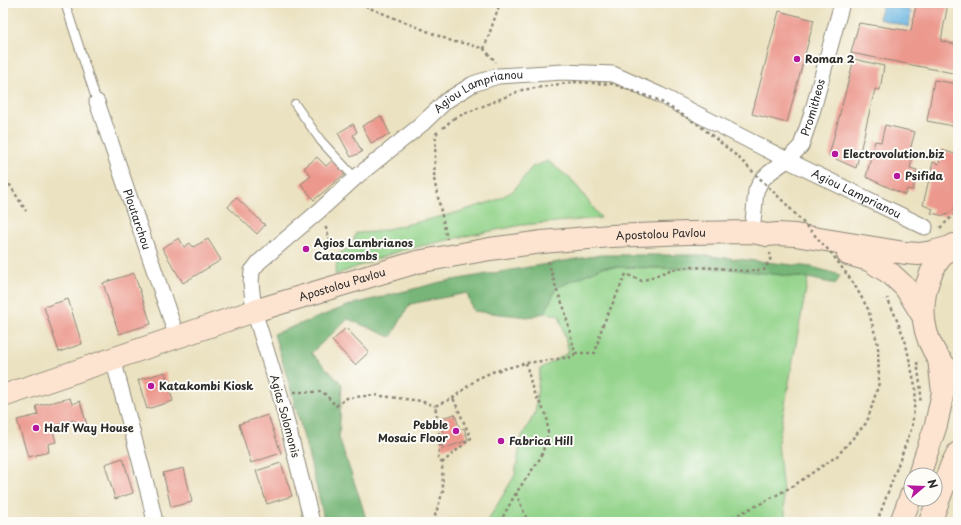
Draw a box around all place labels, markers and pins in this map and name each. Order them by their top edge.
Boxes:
place label: Roman 2 [805,50,855,67]
marker: Roman 2 [792,54,802,64]
place label: Electrovolution.biz [843,145,945,162]
marker: Electrovolution.biz [830,149,840,159]
place label: Psifida [905,167,943,184]
marker: Psifida [892,171,902,181]
place label: Agios Lambrianos Catacombs [314,234,413,264]
marker: Agios Lambrianos Catacombs [301,244,311,254]
place label: Katakombi Kiosk [159,377,254,394]
marker: Katakombi Kiosk [146,381,156,391]
place label: Pebble Mosaic Floor [378,416,448,446]
place label: Half Way House [44,419,134,436]
marker: Half Way House [31,423,41,433]
marker: Pebble Mosaic Floor [451,426,461,436]
place label: Fabrica Hill [509,432,573,449]
marker: Fabrica Hill [496,436,506,446]

